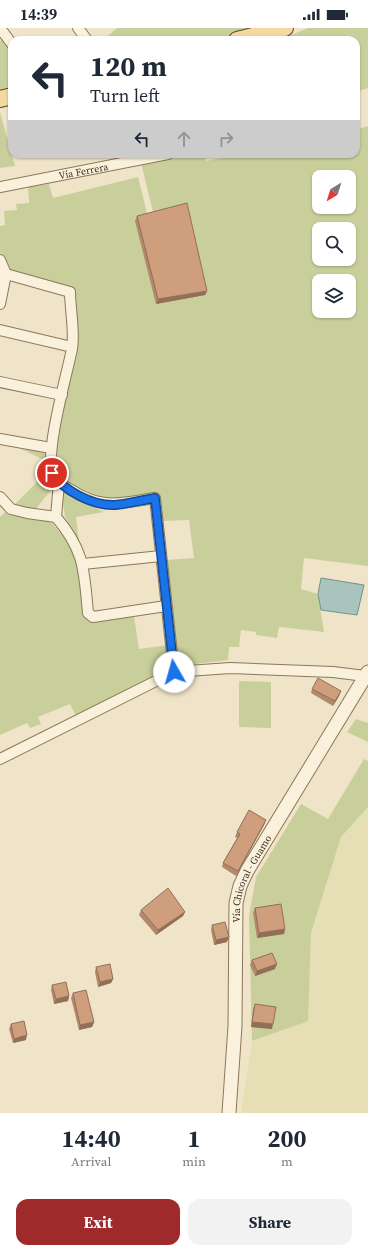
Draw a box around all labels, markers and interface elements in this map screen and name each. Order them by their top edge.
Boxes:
text: 14:39 [20,4,57,25]
text: 120 m [90,47,167,85]
icon: left [24,52,76,104]
text: Turn left [90,83,160,108]
icon: left [131,128,153,150]
icon: ahead [173,128,195,150]
icon: right [215,128,237,150]
street label: Vía Ferrera [58,160,110,182]
north arrow [312,170,356,214]
map controls [312,170,356,318]
button: search [312,222,356,266]
button: layers [312,274,356,318]
pin [35,456,69,490]
icon: arrive [41,462,63,484]
position arrow [153,651,195,693]
street label: Vía Chicoral - Guamo [230,832,275,923]
text: 14:40 [62,1122,121,1155]
text: 1 [188,1122,201,1155]
text: 200 [267,1122,306,1155]
text: Arrival [71,1153,111,1170]
text: min [182,1153,206,1170]
text: m [281,1153,293,1170]
button: Exit [16,1199,180,1245]
button: Share [188,1199,352,1245]

